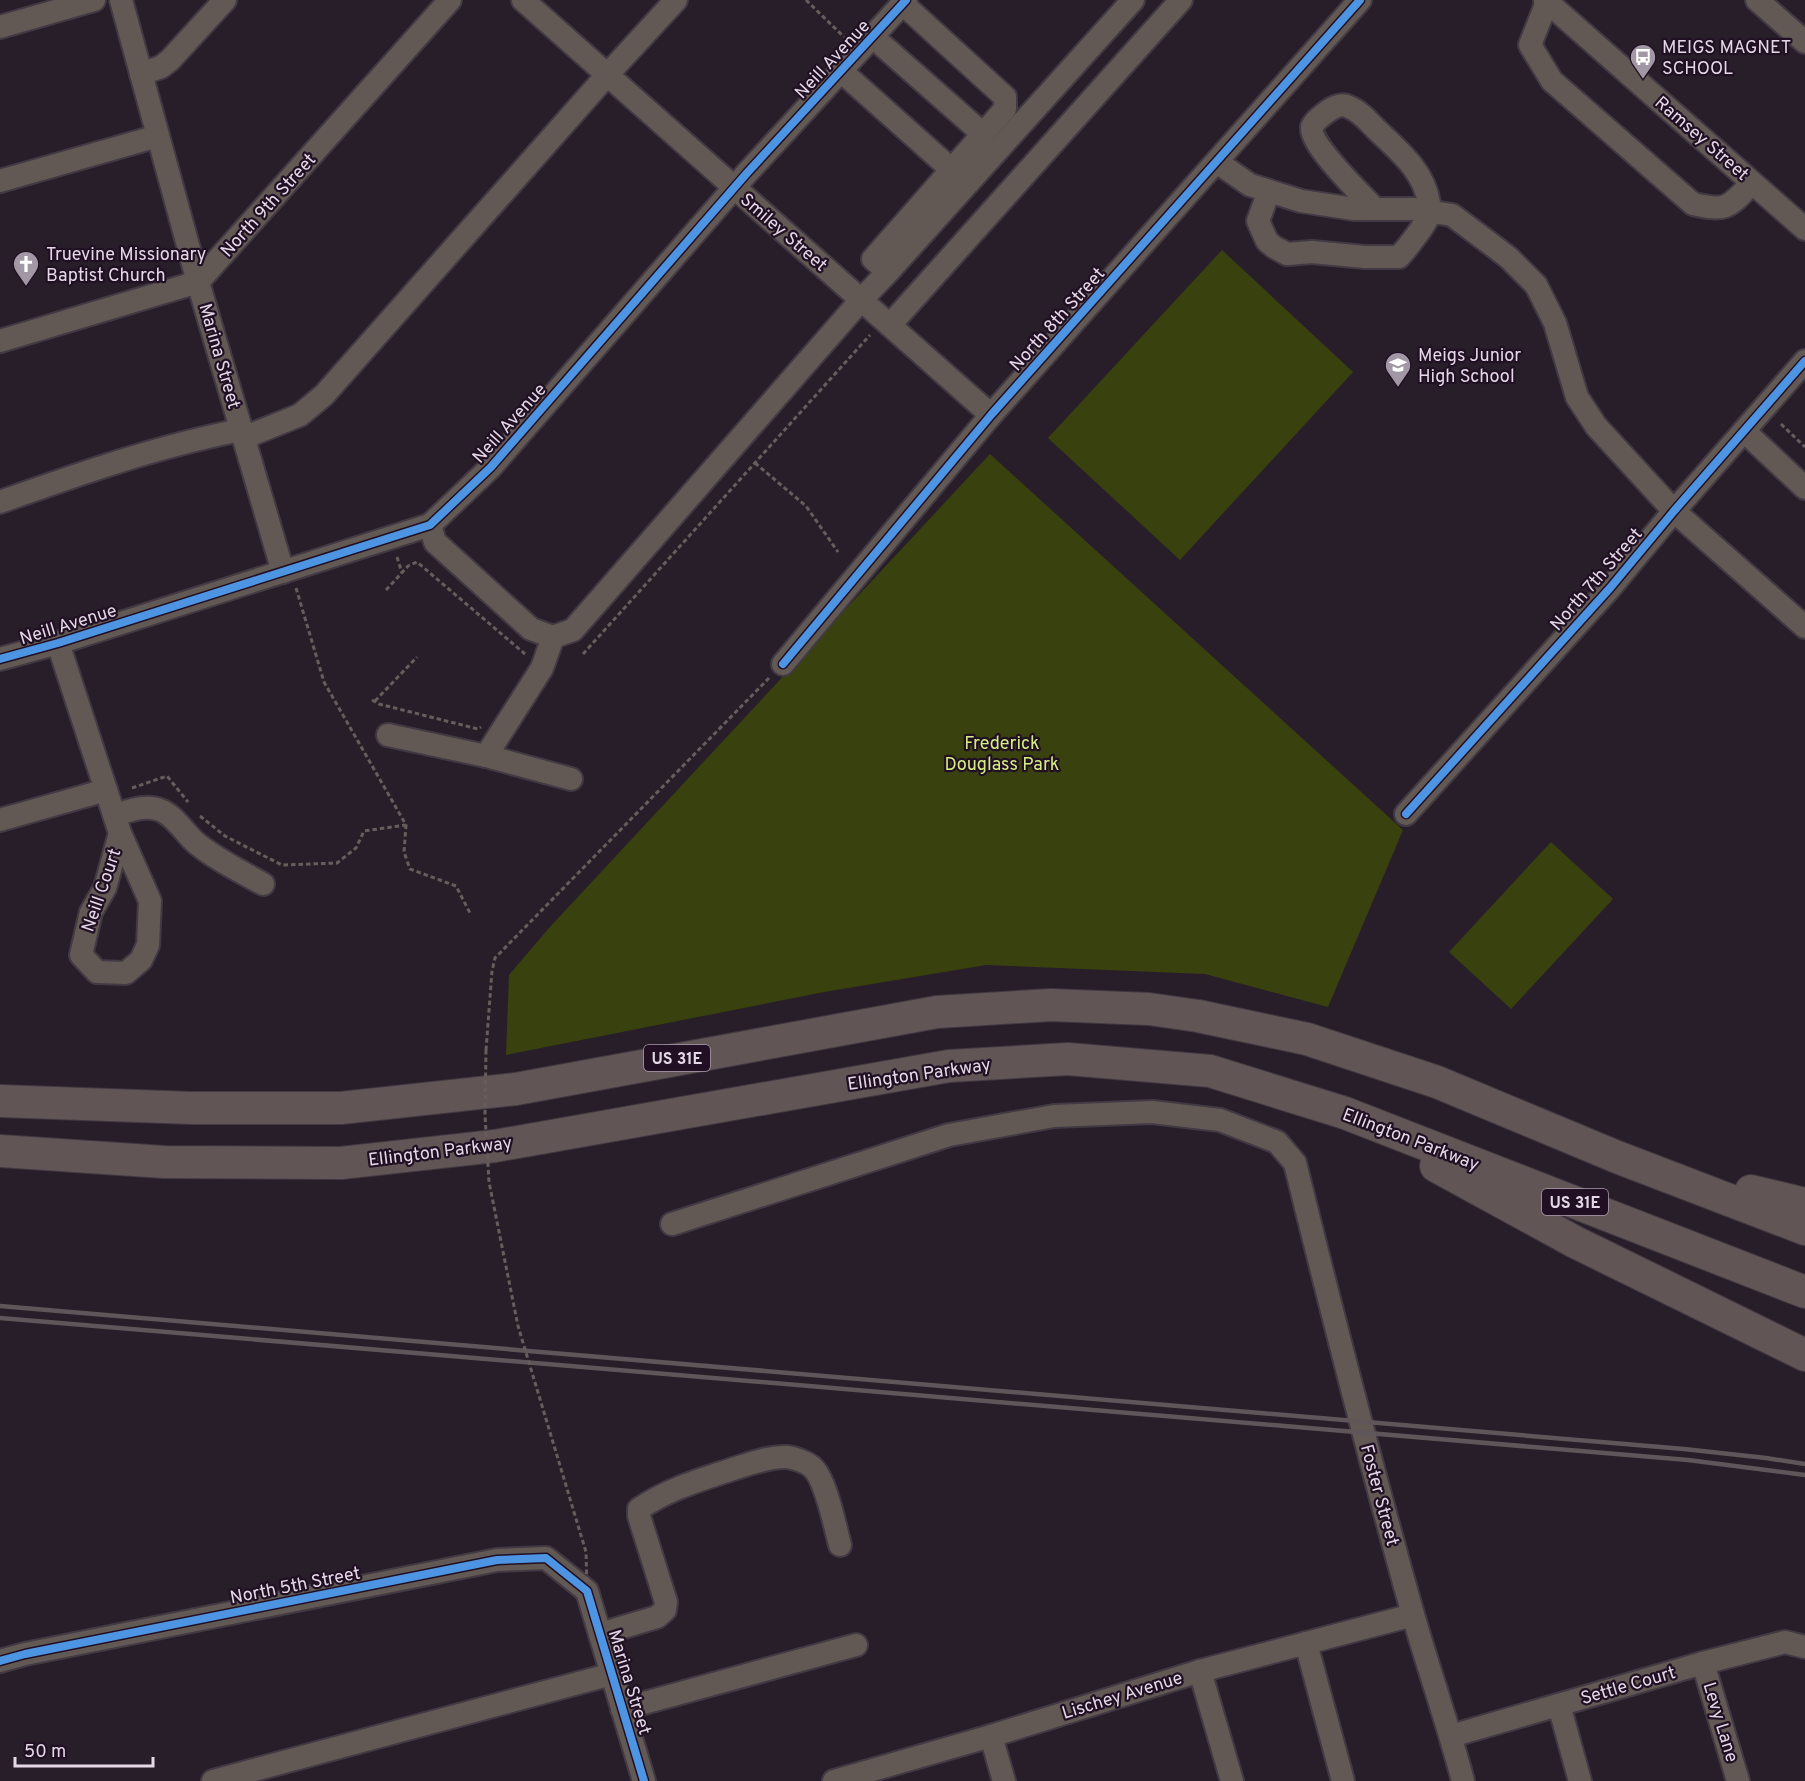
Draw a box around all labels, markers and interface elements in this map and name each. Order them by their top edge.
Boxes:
street label: Neill Avenue [791,16,876,104]
place label: MEIGS MAGNET SCHOOL [1662,37,1791,81]
bus stop icon: MEIGS MAGNET SCHOOL [1628,42,1658,80]
street label: Ramsey Street [1649,92,1753,186]
street label: North 9th Street [216,149,322,263]
street label: Smiley Street [735,189,831,277]
place label: Truevine Missionary Baptist Church [46,244,206,288]
church icon: Truevine Missionary Baptist Church [11,249,41,287]
street label: North 8th Street [1005,263,1111,377]
street label: Marina Street [193,301,245,412]
place label: Meigs Junior High School [1418,345,1521,389]
school or university icon: Meigs Junior High School [1383,350,1413,388]
street label: Neill Avenue [468,379,552,469]
street label: North 7th Street [1546,524,1648,636]
street label: Neill Avenue [17,600,120,651]
park label: Frederick Douglass Park [945,733,1059,777]
street label: Neill Court [77,846,127,935]
road number: US 31E [644,1045,710,1071]
street label: Ellington Parkway [846,1054,993,1097]
street label: Ellington Parkway [1339,1104,1482,1177]
street label: Ellington Parkway [367,1132,513,1173]
road number: US 31E [1542,1189,1608,1215]
street label: Foster Street [1354,1442,1403,1549]
street label: North 5th Street [228,1563,362,1610]
street label: Marina Street [602,1627,655,1738]
street label: Settle Court [1578,1662,1679,1711]
street label: Lischey Avenue [1059,1667,1185,1726]
street label: Levy Lane [1696,1680,1743,1765]
scale bar [15,1730,153,1768]
text: 50 m [24,1741,66,1764]

